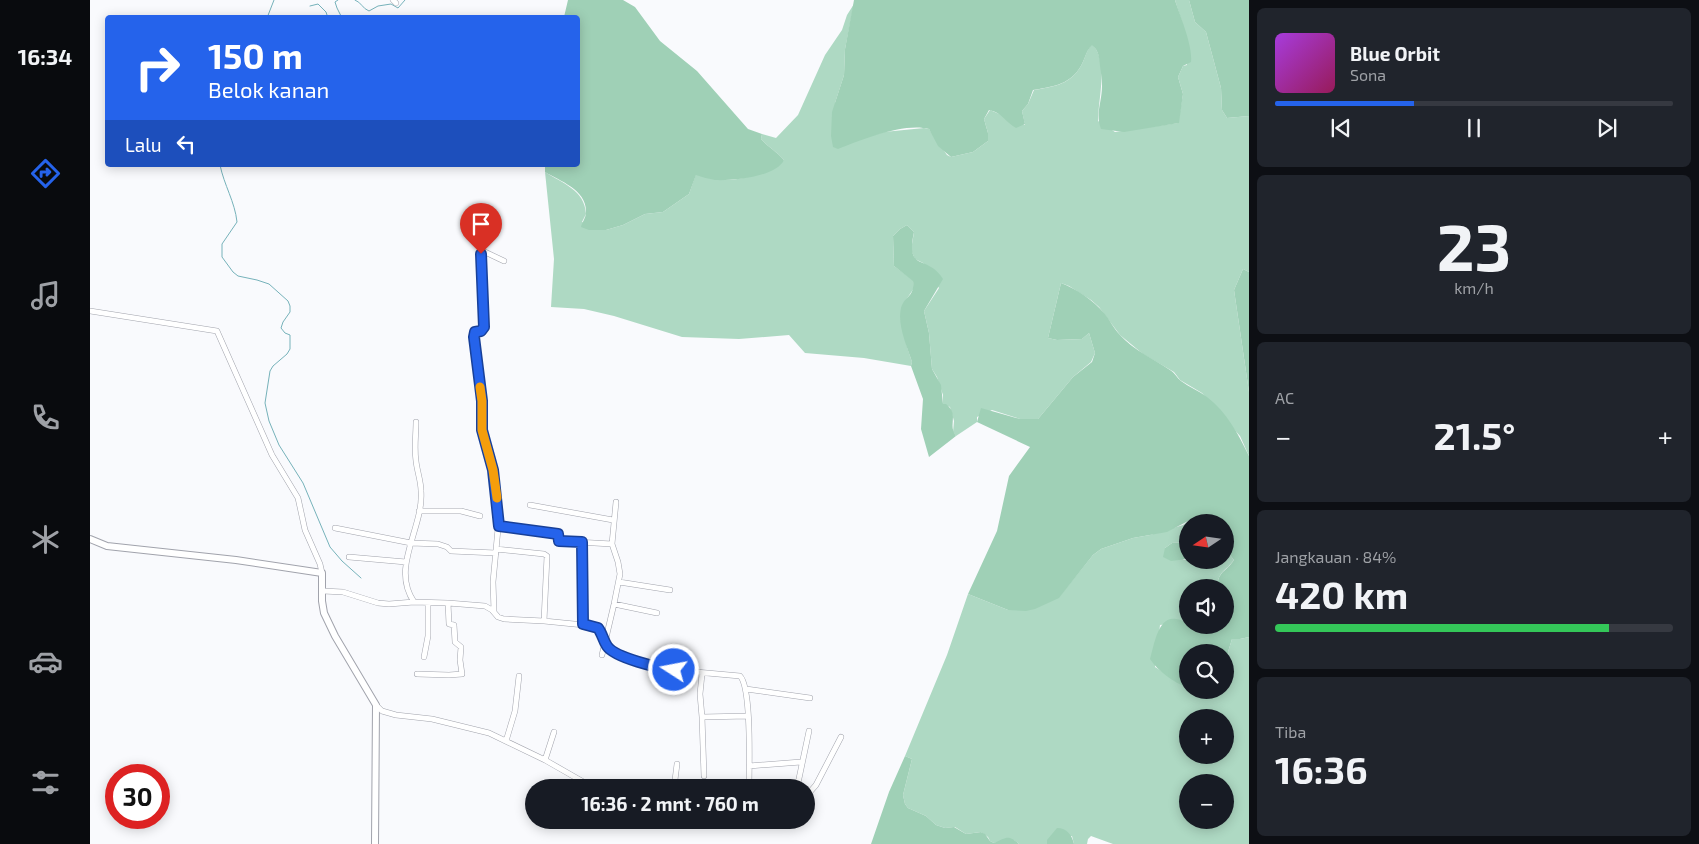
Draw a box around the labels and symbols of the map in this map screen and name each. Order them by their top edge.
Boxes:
pin [460,203,502,254]
north arrow [1179,514,1234,569]
position arrow [647,643,699,695]
speed limit sign: 30 [105,764,170,829]

